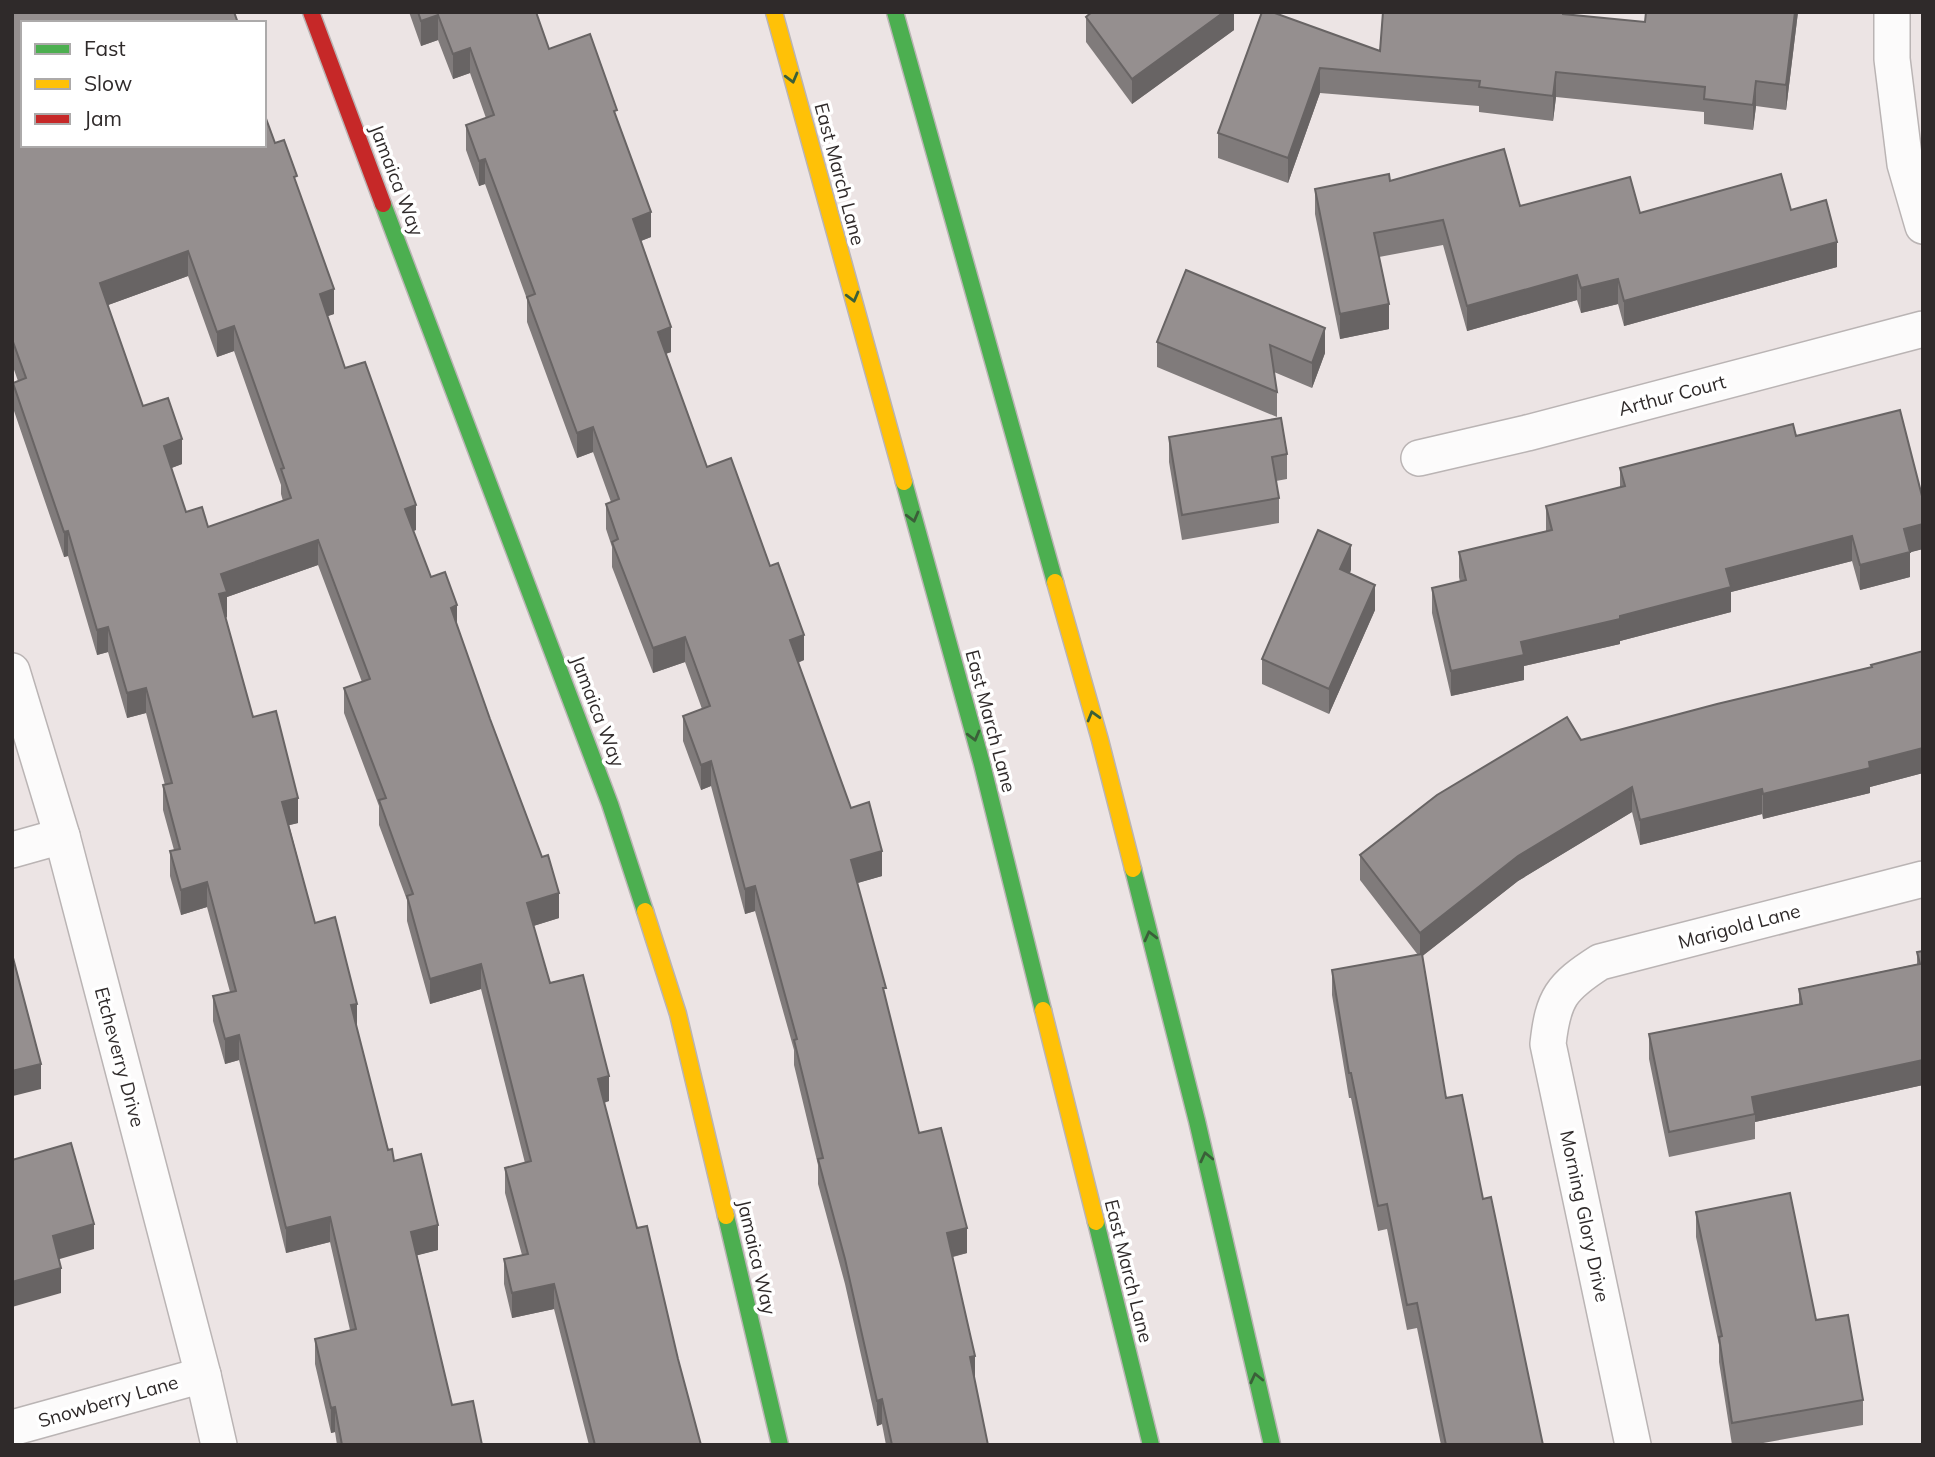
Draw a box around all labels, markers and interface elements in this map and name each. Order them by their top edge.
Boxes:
legend [21,21,266,147]
text: Fast [84,35,126,61]
text: Slow [84,70,132,96]
one-way arrow [784,72,798,84]
street label: East March Lane [809,100,871,248]
text: Jam [84,105,122,131]
street label: Jamaica Way [365,121,429,239]
one-way arrow [844,291,859,303]
street label: Arthur Court [1616,369,1729,421]
one-way arrow [905,510,919,522]
street label: East March Lane [960,647,1022,795]
street label: Jamaica Way [566,652,630,770]
one-way arrow [1087,710,1102,722]
one-way arrow [965,730,980,742]
street label: Marigold Lane [1675,898,1803,954]
one-way arrow [1144,930,1158,942]
street label: Etcheverry Drive [90,984,150,1130]
street label: Morning Glory Drive [1555,1128,1615,1304]
one-way arrow [1199,1151,1214,1163]
street label: Jamaica Way [732,1197,782,1317]
street label: East March Lane [1100,1197,1158,1345]
street label: Snowberry Lane [35,1370,181,1432]
one-way arrow [1250,1372,1265,1384]

